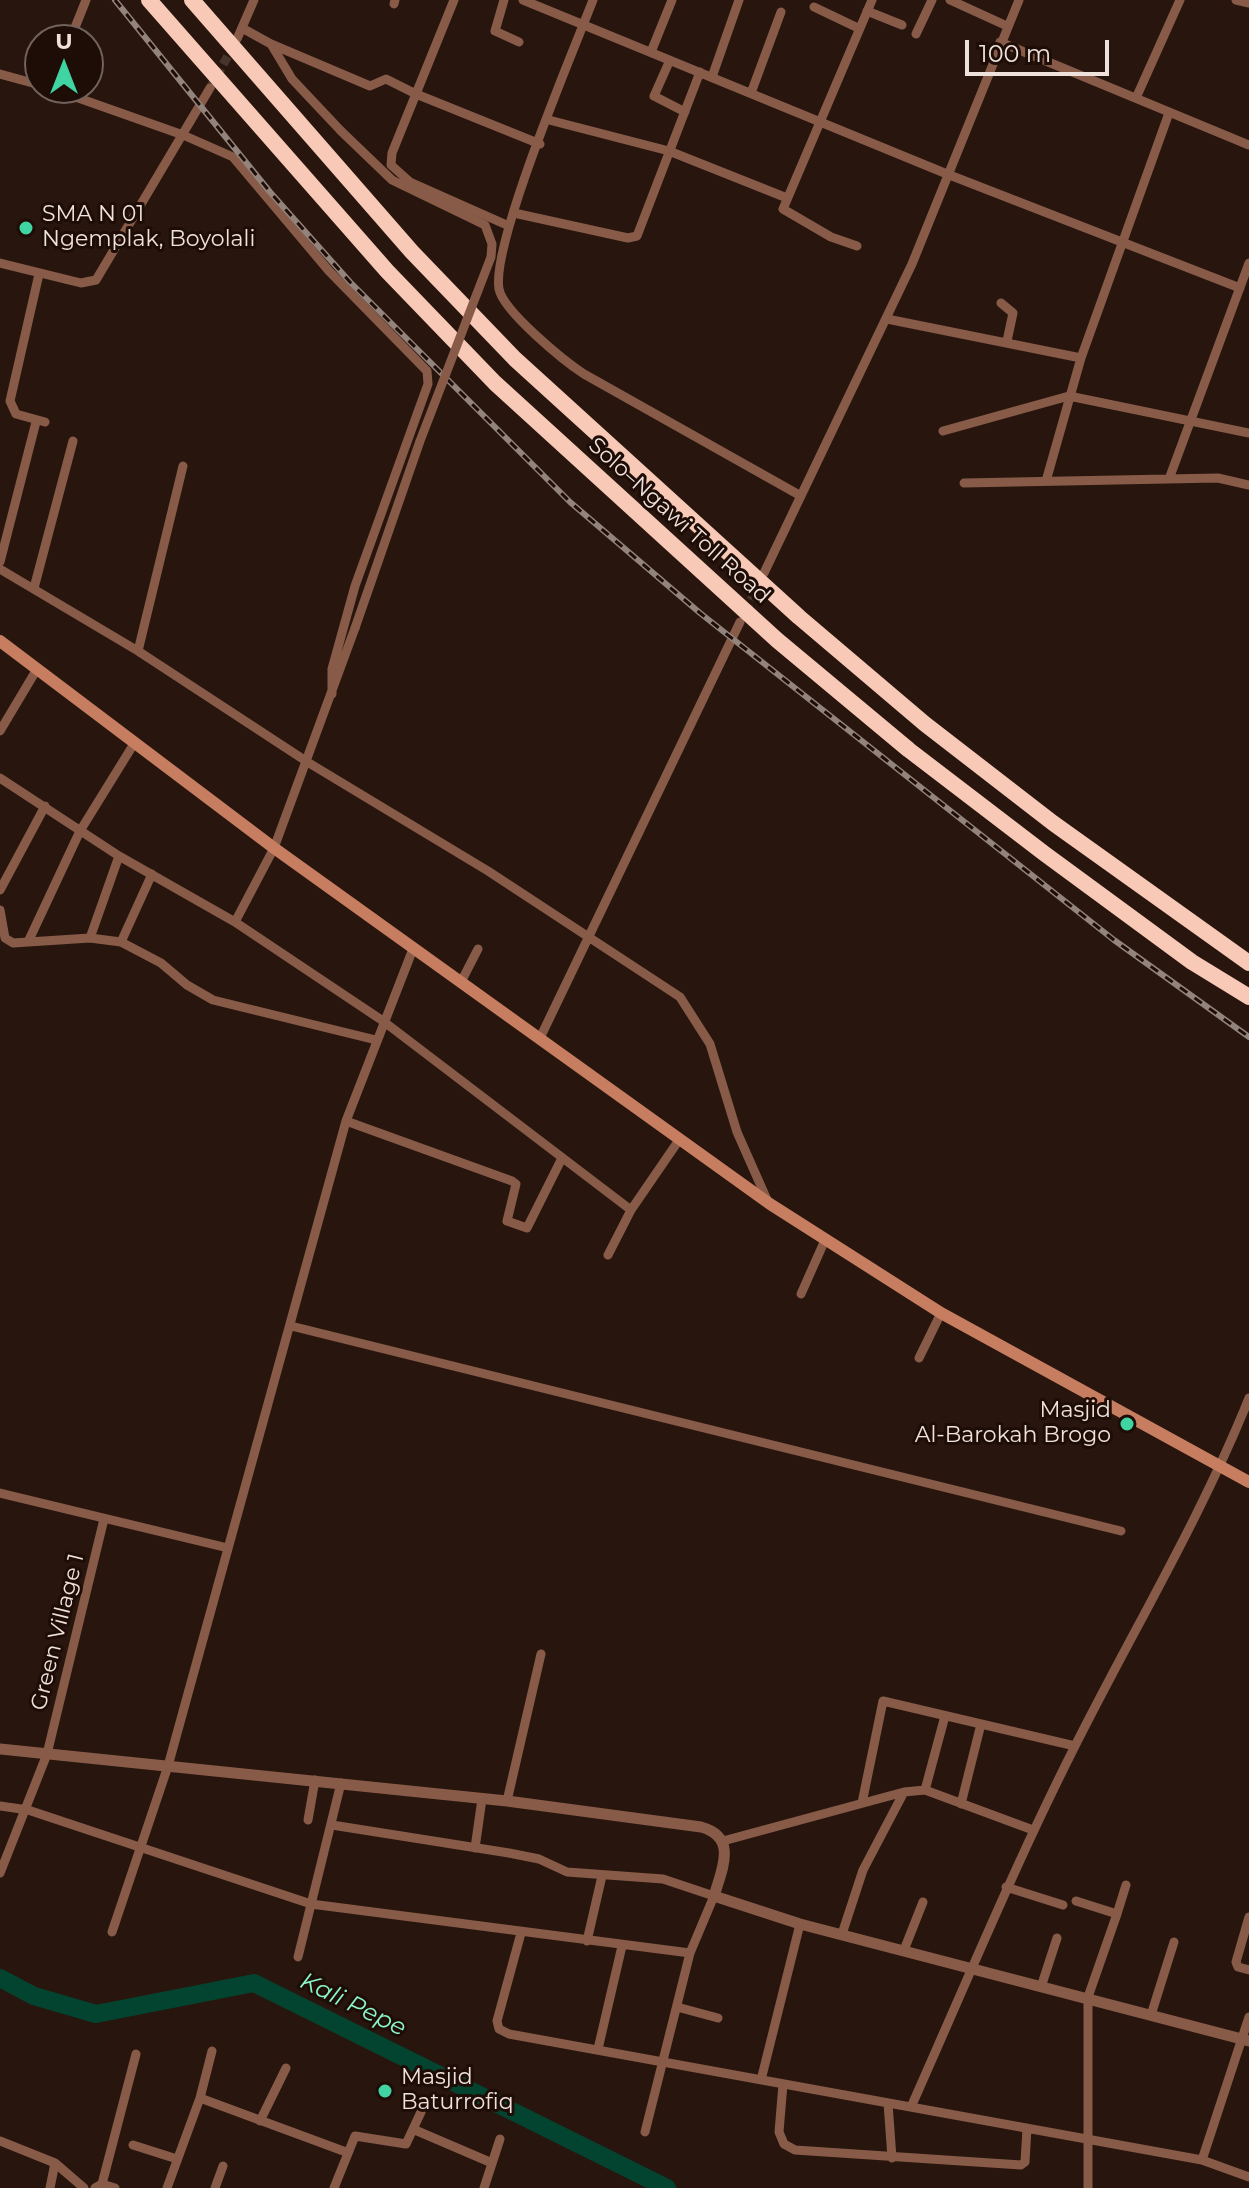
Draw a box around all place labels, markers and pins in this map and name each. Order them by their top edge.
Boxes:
place label: SMA N 01 Ngemplak, Boyolali [42,202,255,254]
marker: SMA N 01 Ngemplak, Boyolali [17,219,35,237]
place label: Masjid Al-Barokah Brogo [915,1398,1111,1450]
marker: Masjid Al-Barokah Brogo [1118,1415,1136,1433]
place label: Masjid Baturrofiq [401,2065,514,2116]
marker: Masjid Baturrofiq [376,2082,394,2100]

